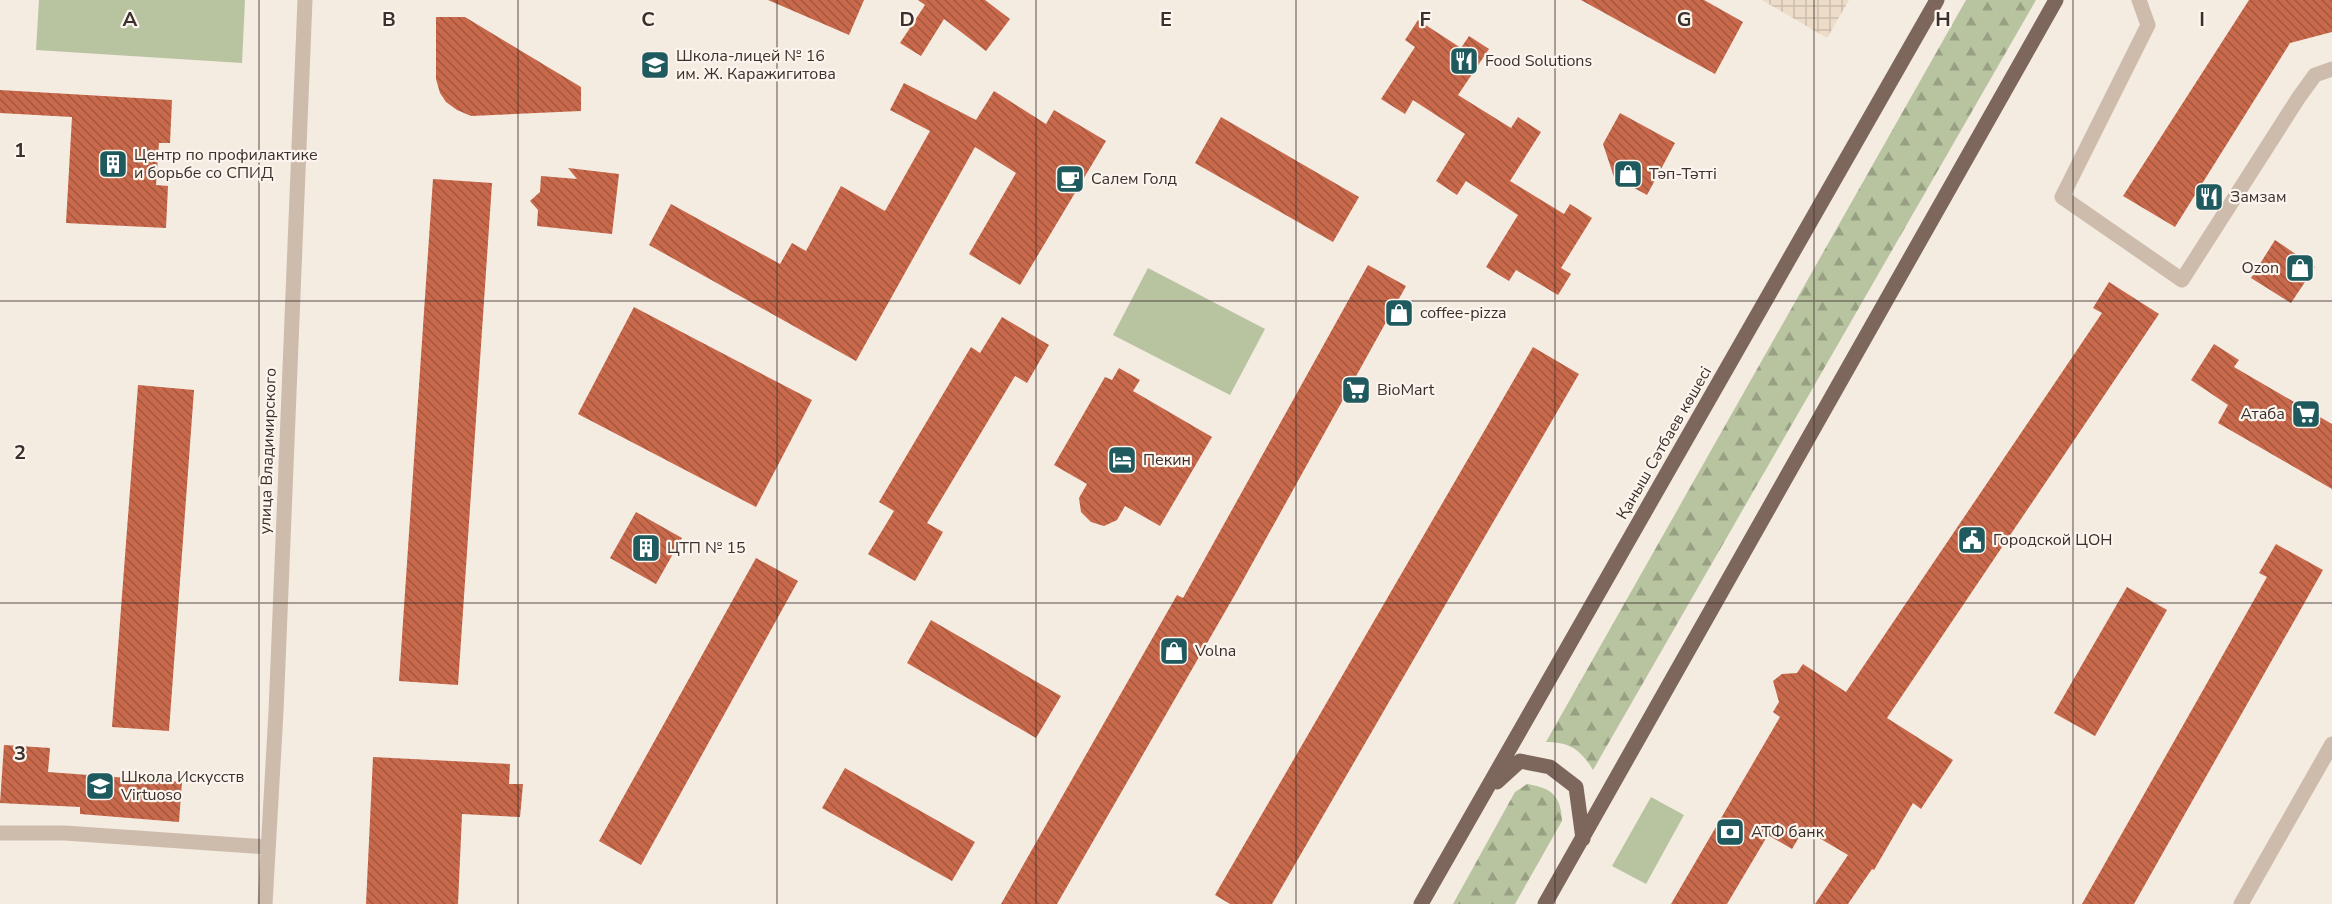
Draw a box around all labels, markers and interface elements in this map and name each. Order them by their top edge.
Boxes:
text: A [123,6,138,33]
text: B [382,6,396,33]
text: C [641,6,655,33]
text: D [899,6,915,33]
text: E [1160,6,1172,33]
text: F [1419,6,1431,33]
text: G [1677,6,1691,33]
text: H [1935,6,1951,33]
text: I [2199,6,2205,33]
place label: Школа-лицей № 16 им. Ж. Каражигитова [676,45,836,85]
restaurant icon: Food Solutions [1448,45,1480,77]
school or university icon: Школа-лицей № 16 им. Ж. Каражигитова [639,49,671,81]
place label: Food Solutions [1485,50,1592,72]
text: 1 [14,137,26,164]
place label: Центр по профилактике и борьбе со СПИД [134,144,318,184]
building icon: Центр по профилактике и борьбе со СПИД [97,148,129,180]
shop icon: Тәп-Тәтті [1612,158,1644,190]
cafe icon: Салем Голд [1054,163,1086,195]
place label: Тәп-Тәтті [1649,163,1717,185]
place label: Салем Голд [1091,168,1178,190]
restaurant icon: Замзам [2193,181,2225,213]
place label: Замзам [2230,186,2287,208]
shop icon: Ozon [2284,252,2316,284]
place label: Ozon [2241,257,2279,279]
shop icon: coffee-pizza [1383,297,1415,329]
place label: coffee-pizza [1420,302,1506,324]
street label: Қаныш Сәтбаев көшесі [1611,362,1717,524]
street label: улица Владимирского [254,367,282,535]
supermarket icon: BioMart [1340,374,1372,406]
place label: BioMart [1377,379,1435,401]
supermarket icon: Атаба [2290,398,2322,430]
place label: Атаба [2240,403,2285,425]
text: 2 [14,439,26,466]
hotel icon: Пекин [1106,444,1138,476]
place label: Пекин [1143,449,1191,471]
public building icon: Городской ЦОН [1956,524,1988,556]
place label: Городской ЦОН [1993,529,2112,551]
building icon: ЦТП № 15 [630,532,662,564]
place label: ЦТП № 15 [667,537,746,559]
shop icon: Volna [1158,635,1190,667]
place label: Volna [1194,640,1236,662]
text: 3 [14,740,26,767]
place label: Школа Искусств Virtuoso [120,766,244,806]
school or university icon: Школа Искусств Virtuoso [84,770,116,802]
bank icon: АТФ банк [1714,816,1746,848]
place label: АТФ банк [1751,821,1825,843]

